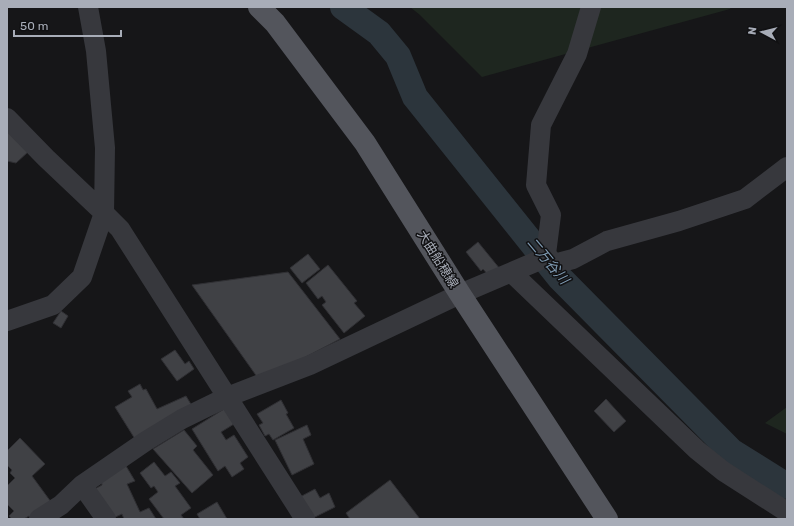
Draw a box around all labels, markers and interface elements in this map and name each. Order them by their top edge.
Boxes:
scale bar [14,12,121,38]
north arrow [742,12,782,52]
text: 50 m [20,19,48,33]
text: N [746,26,760,36]
street label: 大曲船穂線 [414,227,462,291]
water label: 二万谷川 [523,234,574,289]

